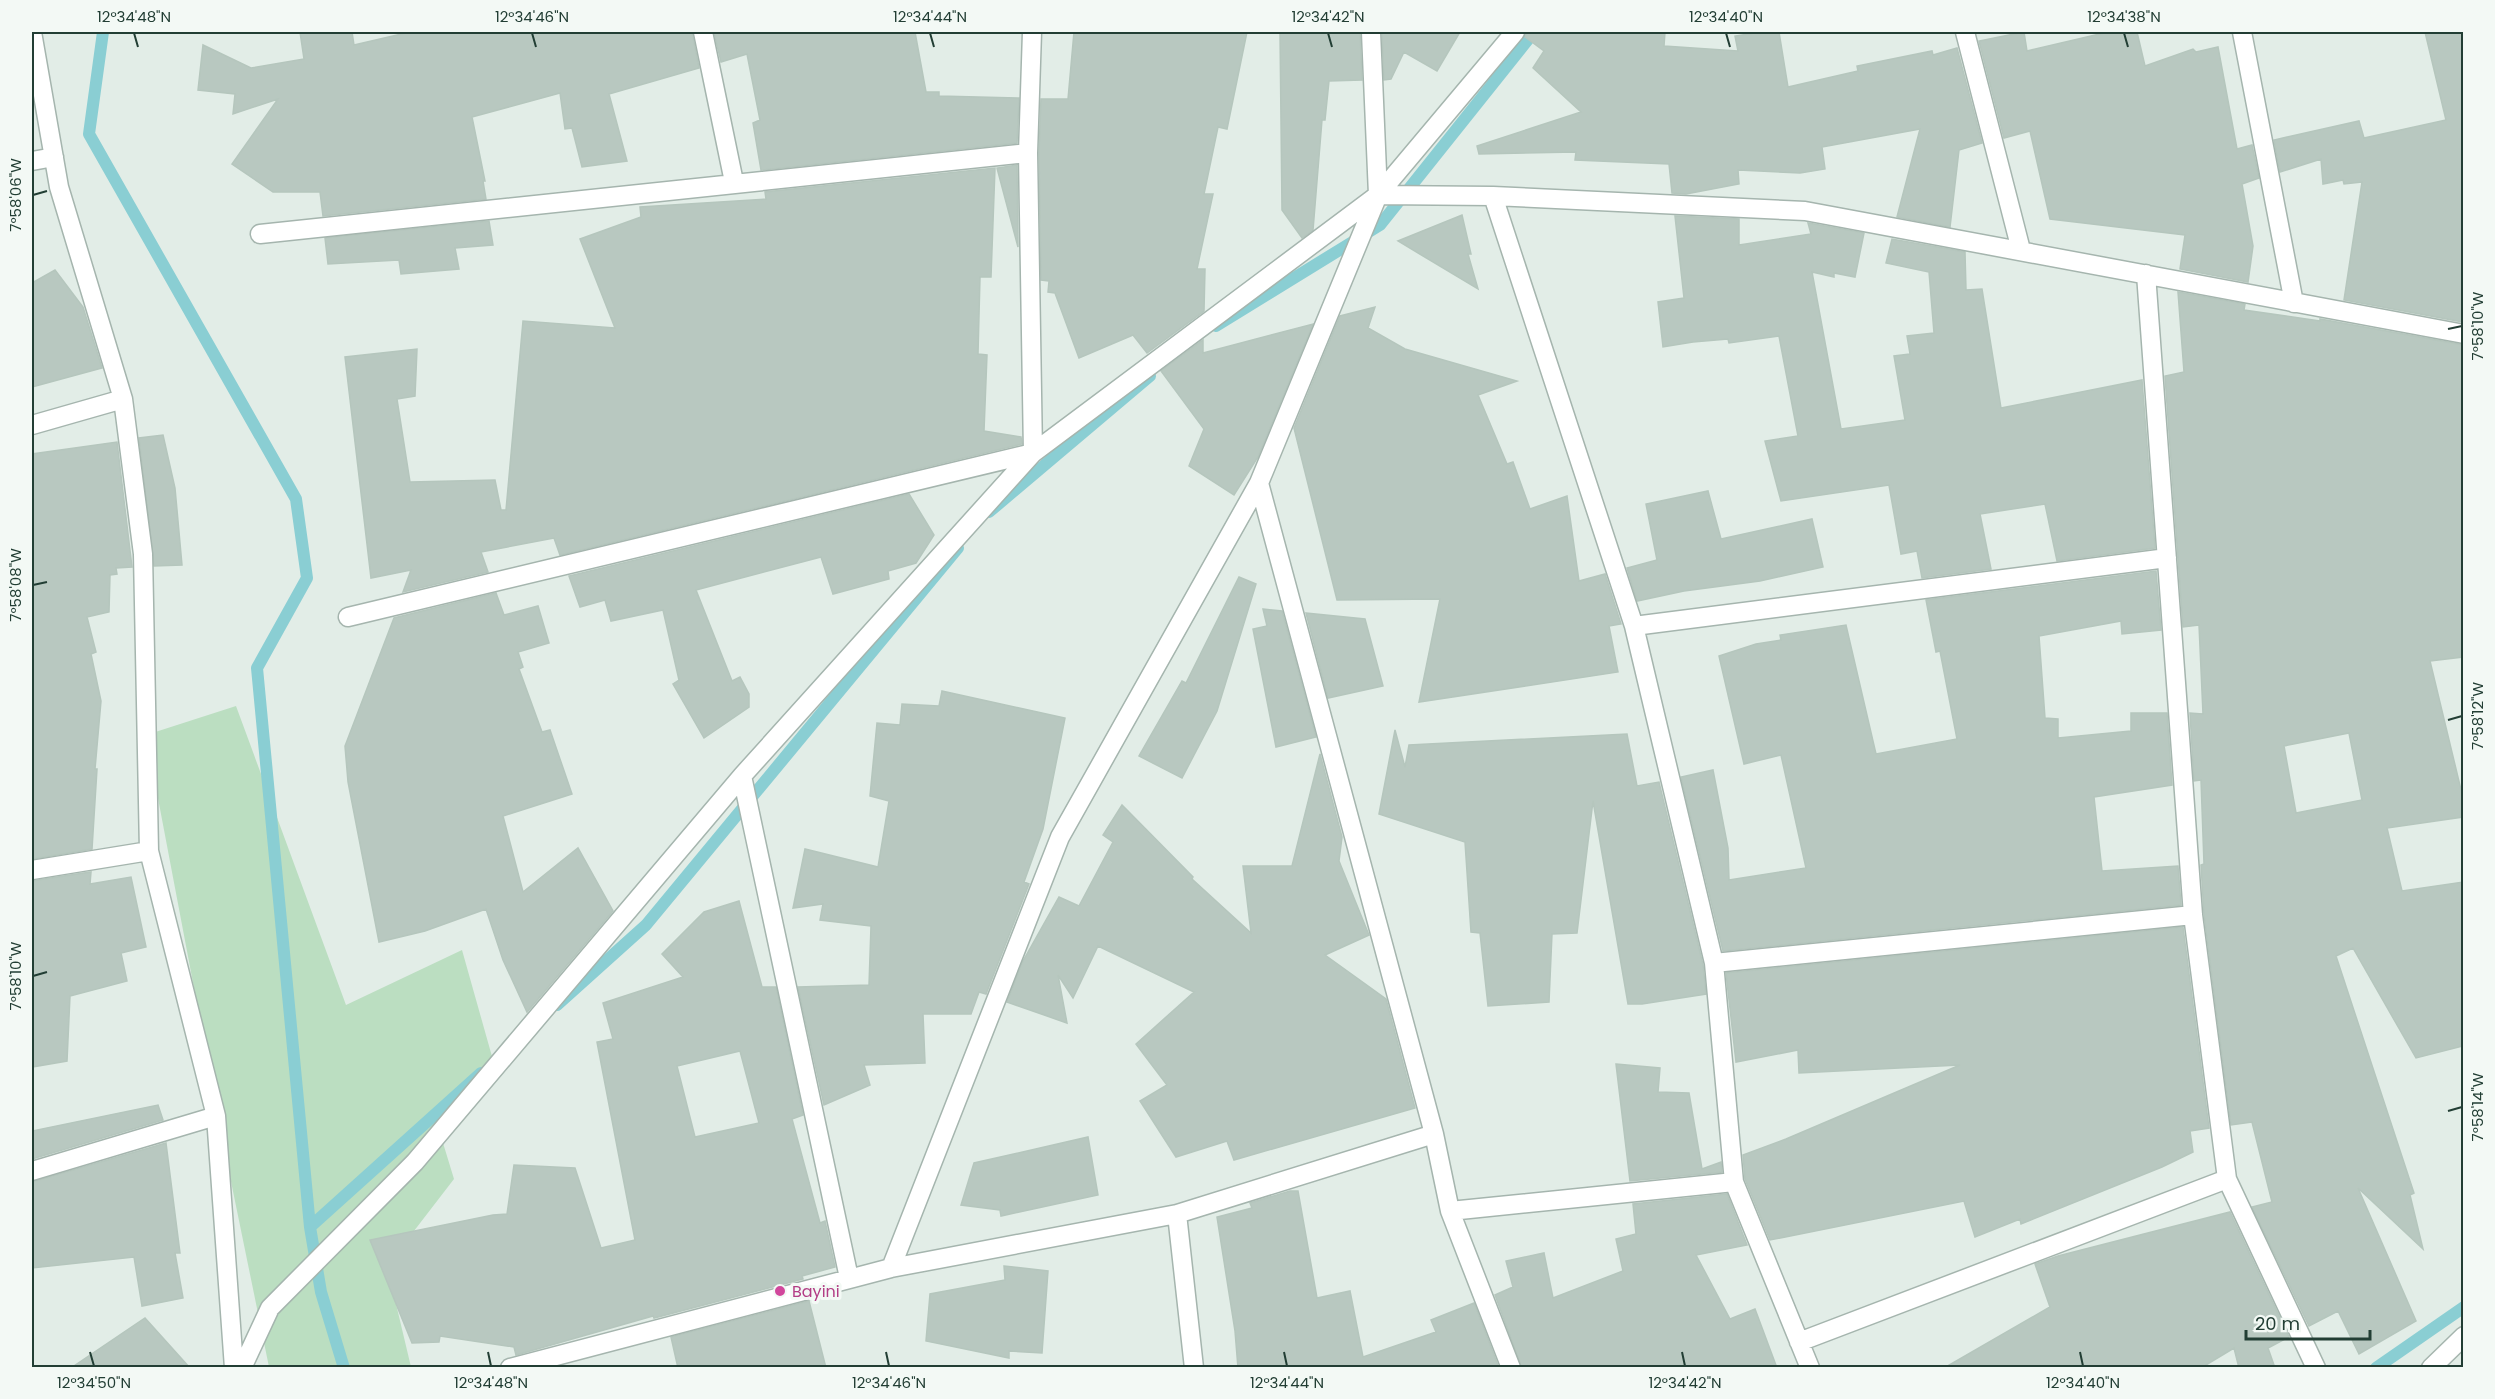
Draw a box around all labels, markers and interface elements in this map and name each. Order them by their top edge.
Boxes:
text: 12°34'48"N [97,6,171,27]
text: 12°34'46"N [495,6,569,27]
text: 12°34'44"N [893,6,967,27]
text: 12°34'42"N [1291,6,1365,27]
text: 12°34'40"N [1689,6,1763,27]
text: 12°34'38"N [2087,6,2161,27]
text: 7°58'06"W [5,158,26,232]
text: 7°58'10"W [2467,291,2488,360]
text: 7°58'08"W [5,548,26,622]
text: 7°58'12"W [2467,682,2488,750]
text: 7°58'10"W [5,941,26,1010]
text: 7°58'14"W [2467,1072,2488,1141]
place label: Bayini [792,1280,840,1303]
marker: Bayini [773,1284,787,1298]
scale bar [2246,1303,2370,1341]
text: 20 m [2255,1311,2300,1336]
text: 12°34'50"N [57,1372,131,1393]
text: 12°34'48"N [454,1372,528,1393]
text: 12°34'46"N [852,1372,926,1393]
text: 12°34'44"N [1250,1372,1324,1393]
text: 12°34'42"N [1648,1372,1722,1393]
text: 12°34'40"N [2046,1372,2120,1393]

